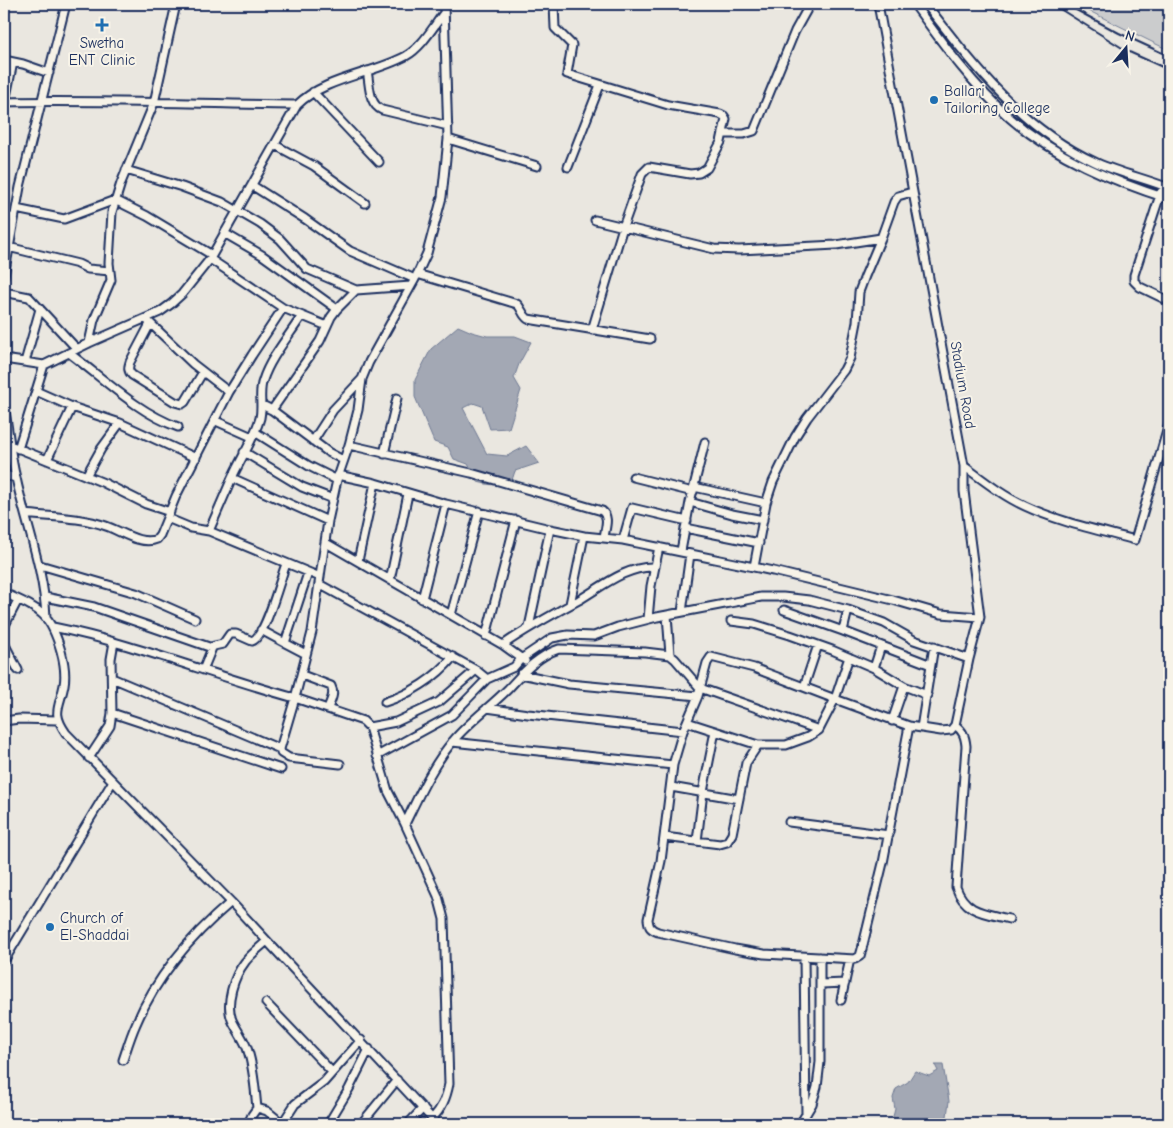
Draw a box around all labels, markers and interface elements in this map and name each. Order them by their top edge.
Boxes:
marker: Swetha ENT Clinic [95,18,109,32]
north arrow [1100,22,1150,72]
text: N [1123,27,1137,46]
place label: Swetha ENT Clinic [69,34,135,69]
place label: Ballari Tailoring College [944,82,1051,117]
marker: Ballari Tailoring College [928,94,940,106]
street label: Stadium Road [946,340,980,430]
place label: Church of El-Shaddai [60,909,129,944]
marker: Church of El-Shaddai [44,921,56,933]

